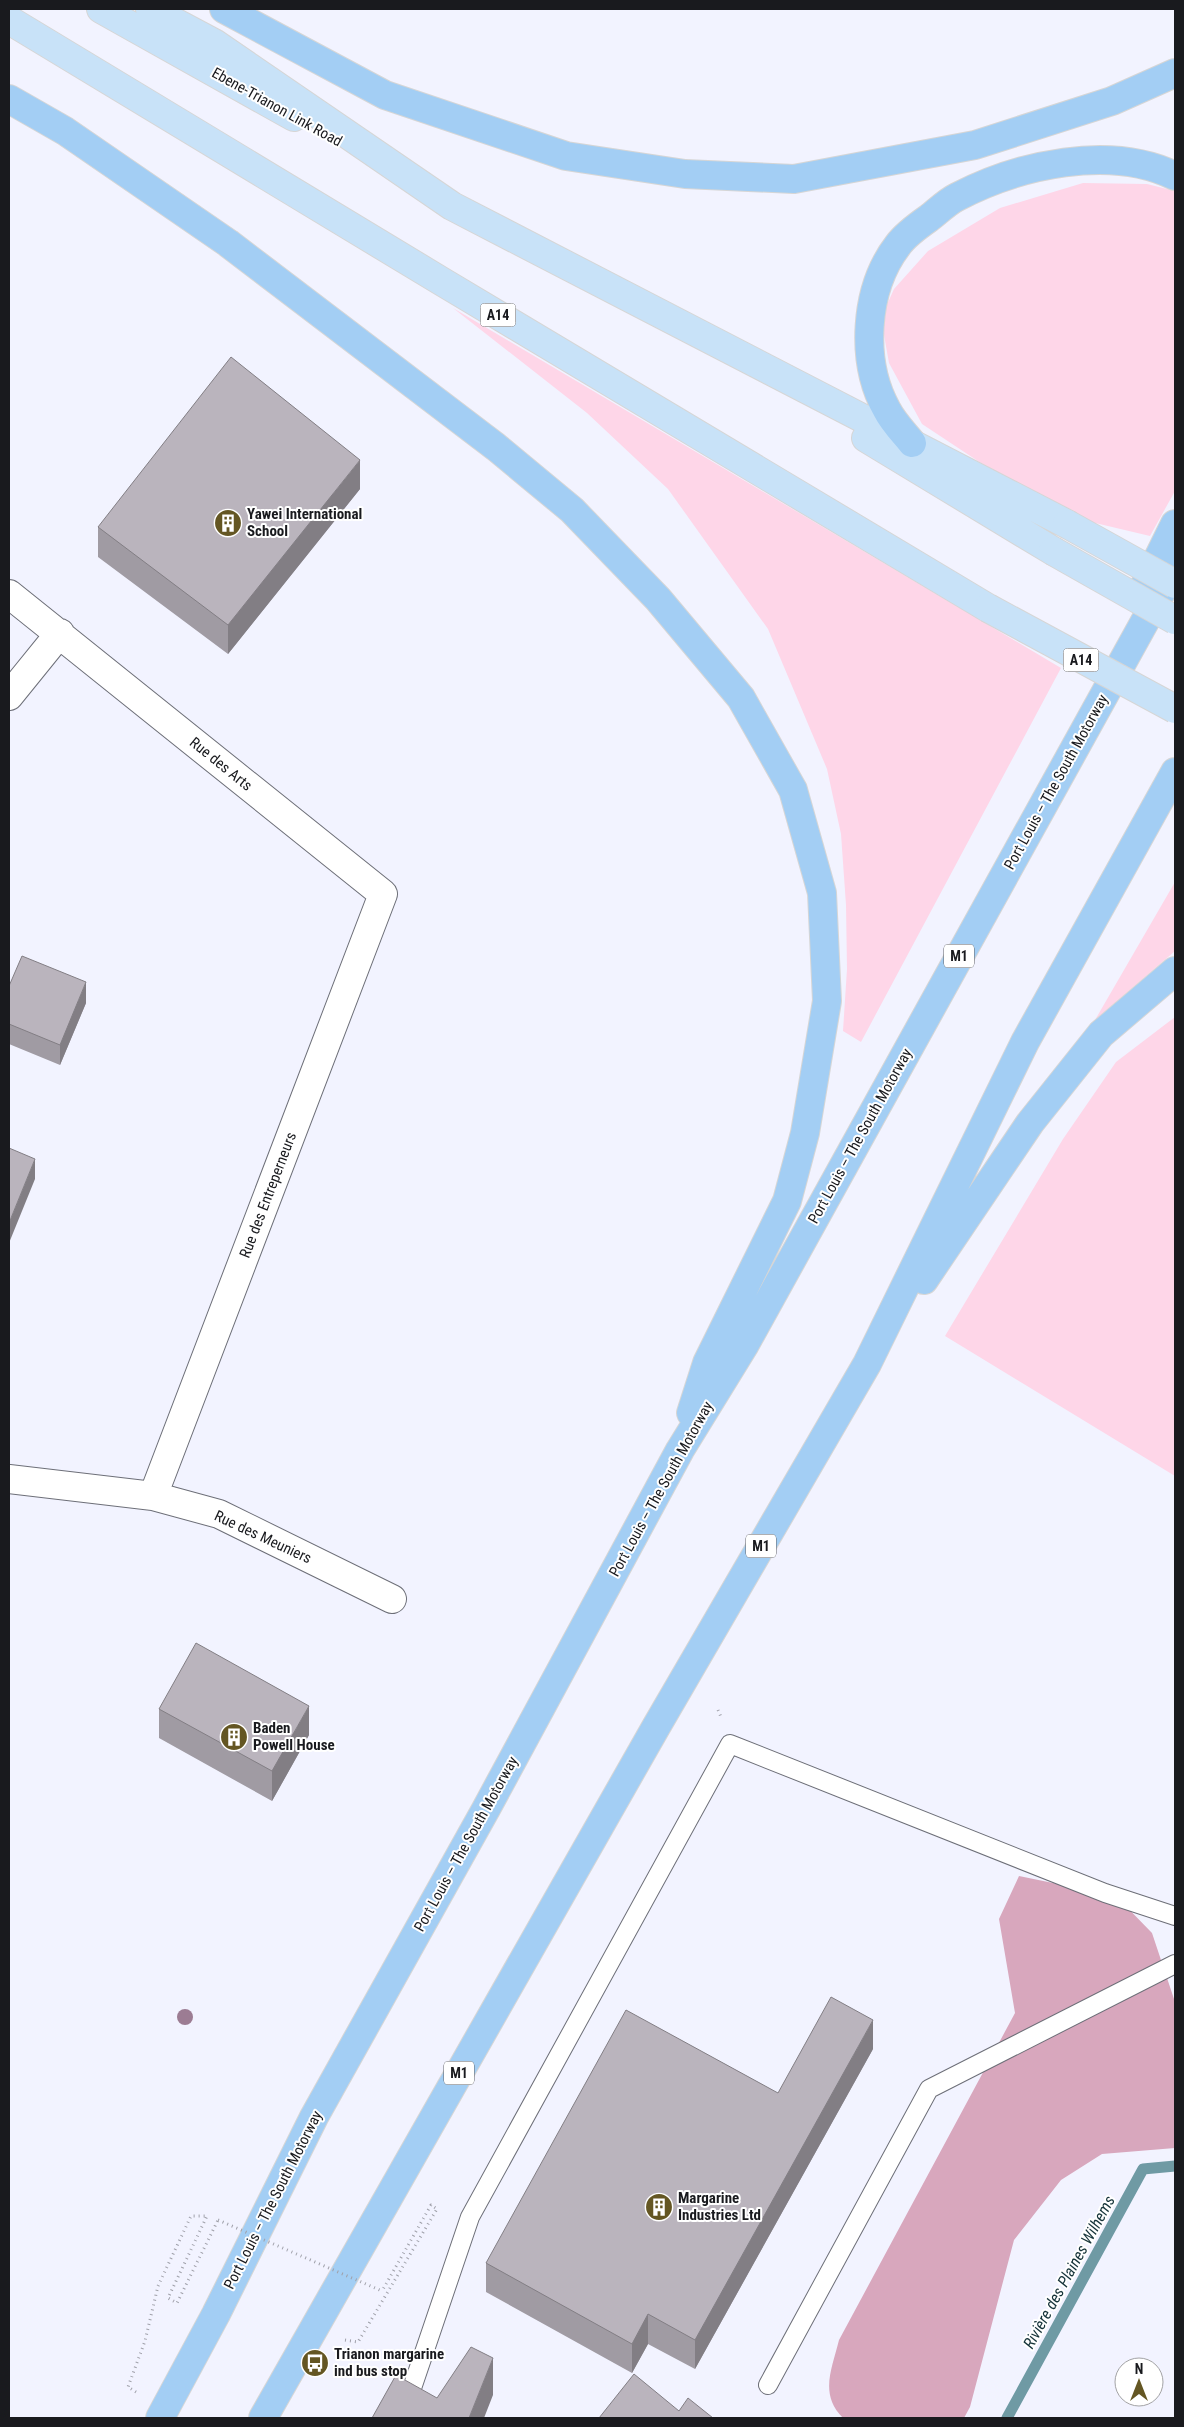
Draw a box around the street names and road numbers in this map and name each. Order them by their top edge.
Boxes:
street label: Ebene-Trianon Link Road [209,64,345,150]
road number: A14 [480,304,516,326]
road number: A14 [1064,648,1098,672]
street label: Port Louis – The South Motorway [1000,691,1112,873]
street label: Rue des Arts [186,733,256,795]
road number: M1 [944,944,974,968]
street label: Port Louis – The South Motorway [804,1045,916,1227]
street label: Rue des Entreperneurs [236,1130,300,1260]
street label: Port Louis – The South Motorway [605,1398,717,1580]
street label: Rue des Meuniers [212,1507,315,1567]
road number: M1 [746,1534,776,1558]
street label: Port Louis – The South Motorway [410,1753,522,1935]
road number: M1 [444,2062,474,2084]
street label: Port Louis – The South Motorway [220,2108,326,2292]

